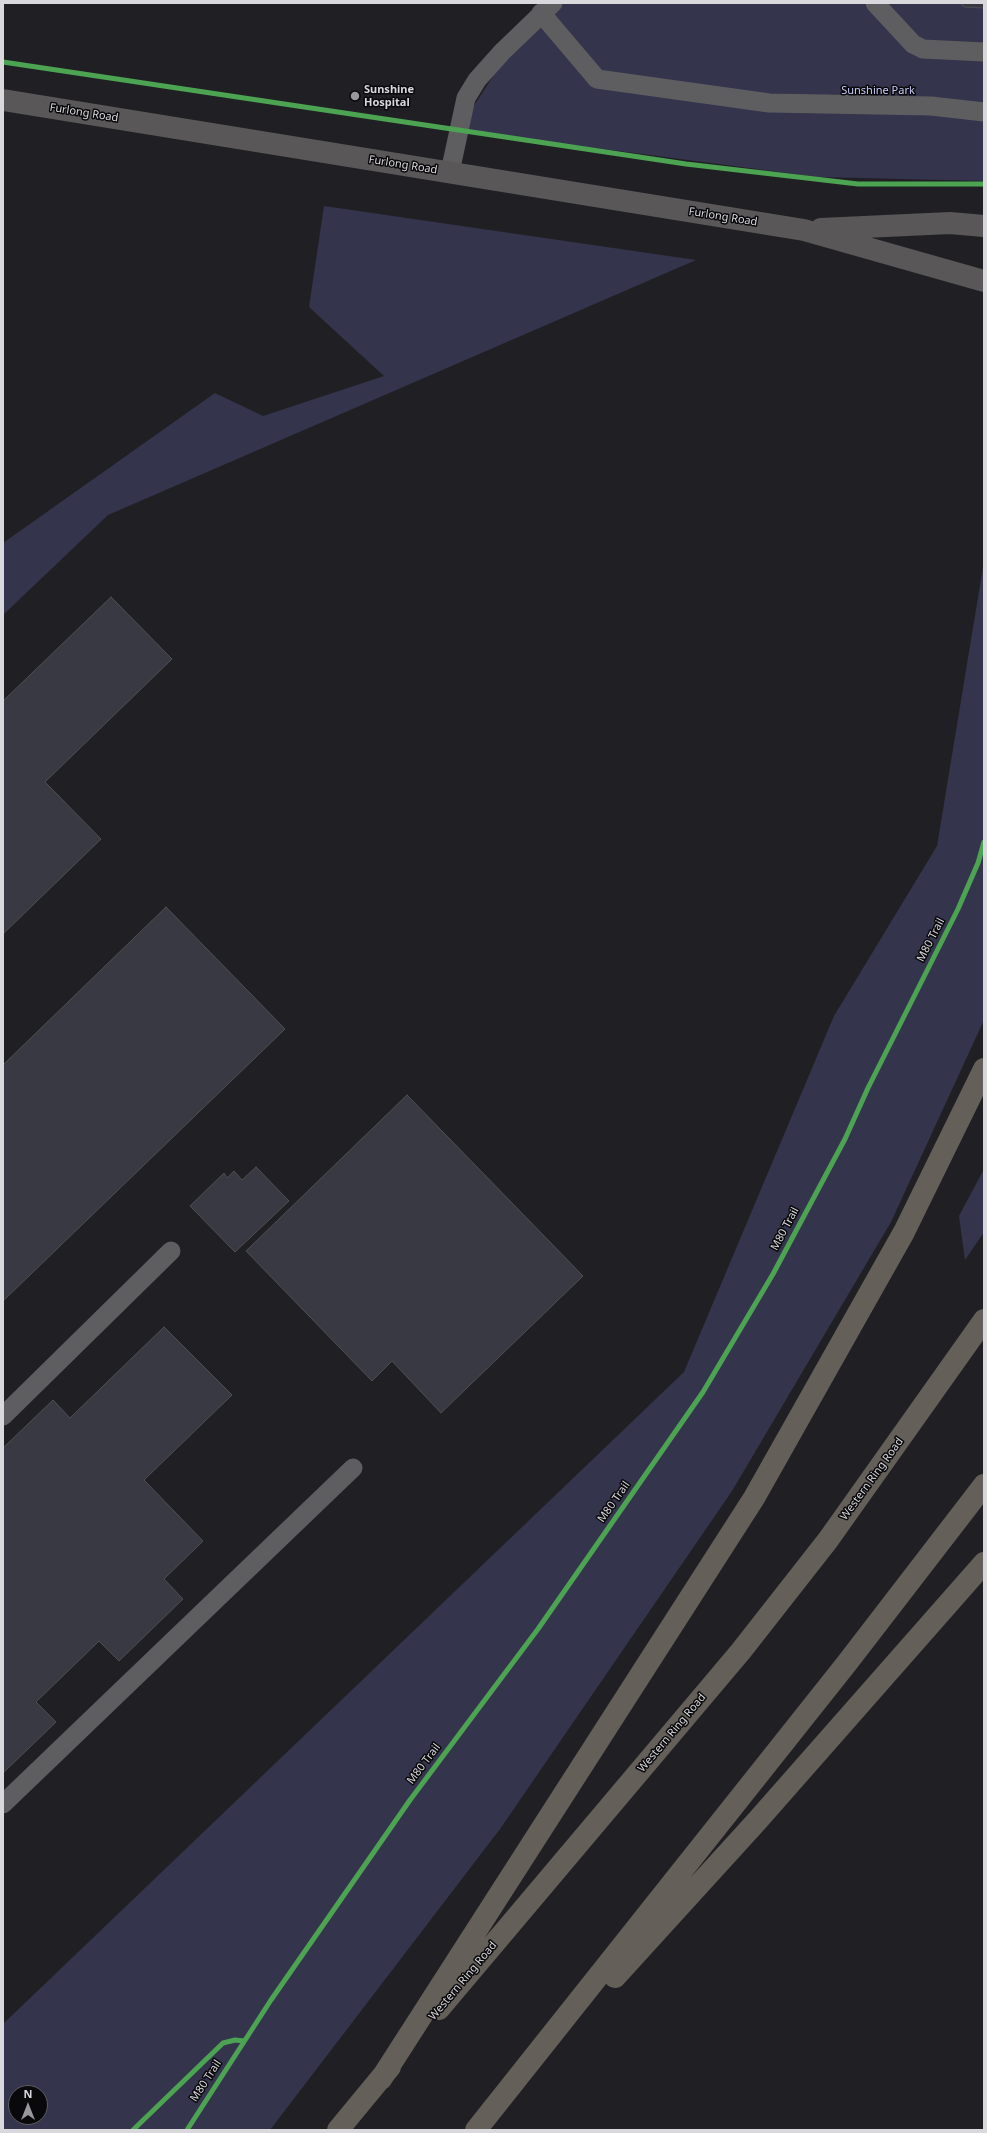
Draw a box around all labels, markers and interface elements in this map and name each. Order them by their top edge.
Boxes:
place label: Sunshine Hospital [364,83,414,109]
park label: Sunshine Park [841,84,915,98]
marker: Sunshine Hospital [349,90,361,102]
street label: Furlong Road [49,101,119,125]
street label: Furlong Road [368,153,438,177]
street label: Furlong Road [688,205,758,229]
street label: M80 Trail [914,916,948,964]
street label: M80 Trail [768,1205,802,1253]
street label: Western Ring Road [838,1435,906,1523]
street label: M80 Trail [595,1479,633,1525]
street label: Western Ring Road [635,1691,709,1775]
street label: M80 Trail [405,1741,443,1787]
street label: Western Ring Road [426,1939,500,2023]
street label: M80 Trail [188,2058,224,2104]
north arrow [8,2085,48,2125]
text: N [24,2086,32,2101]

